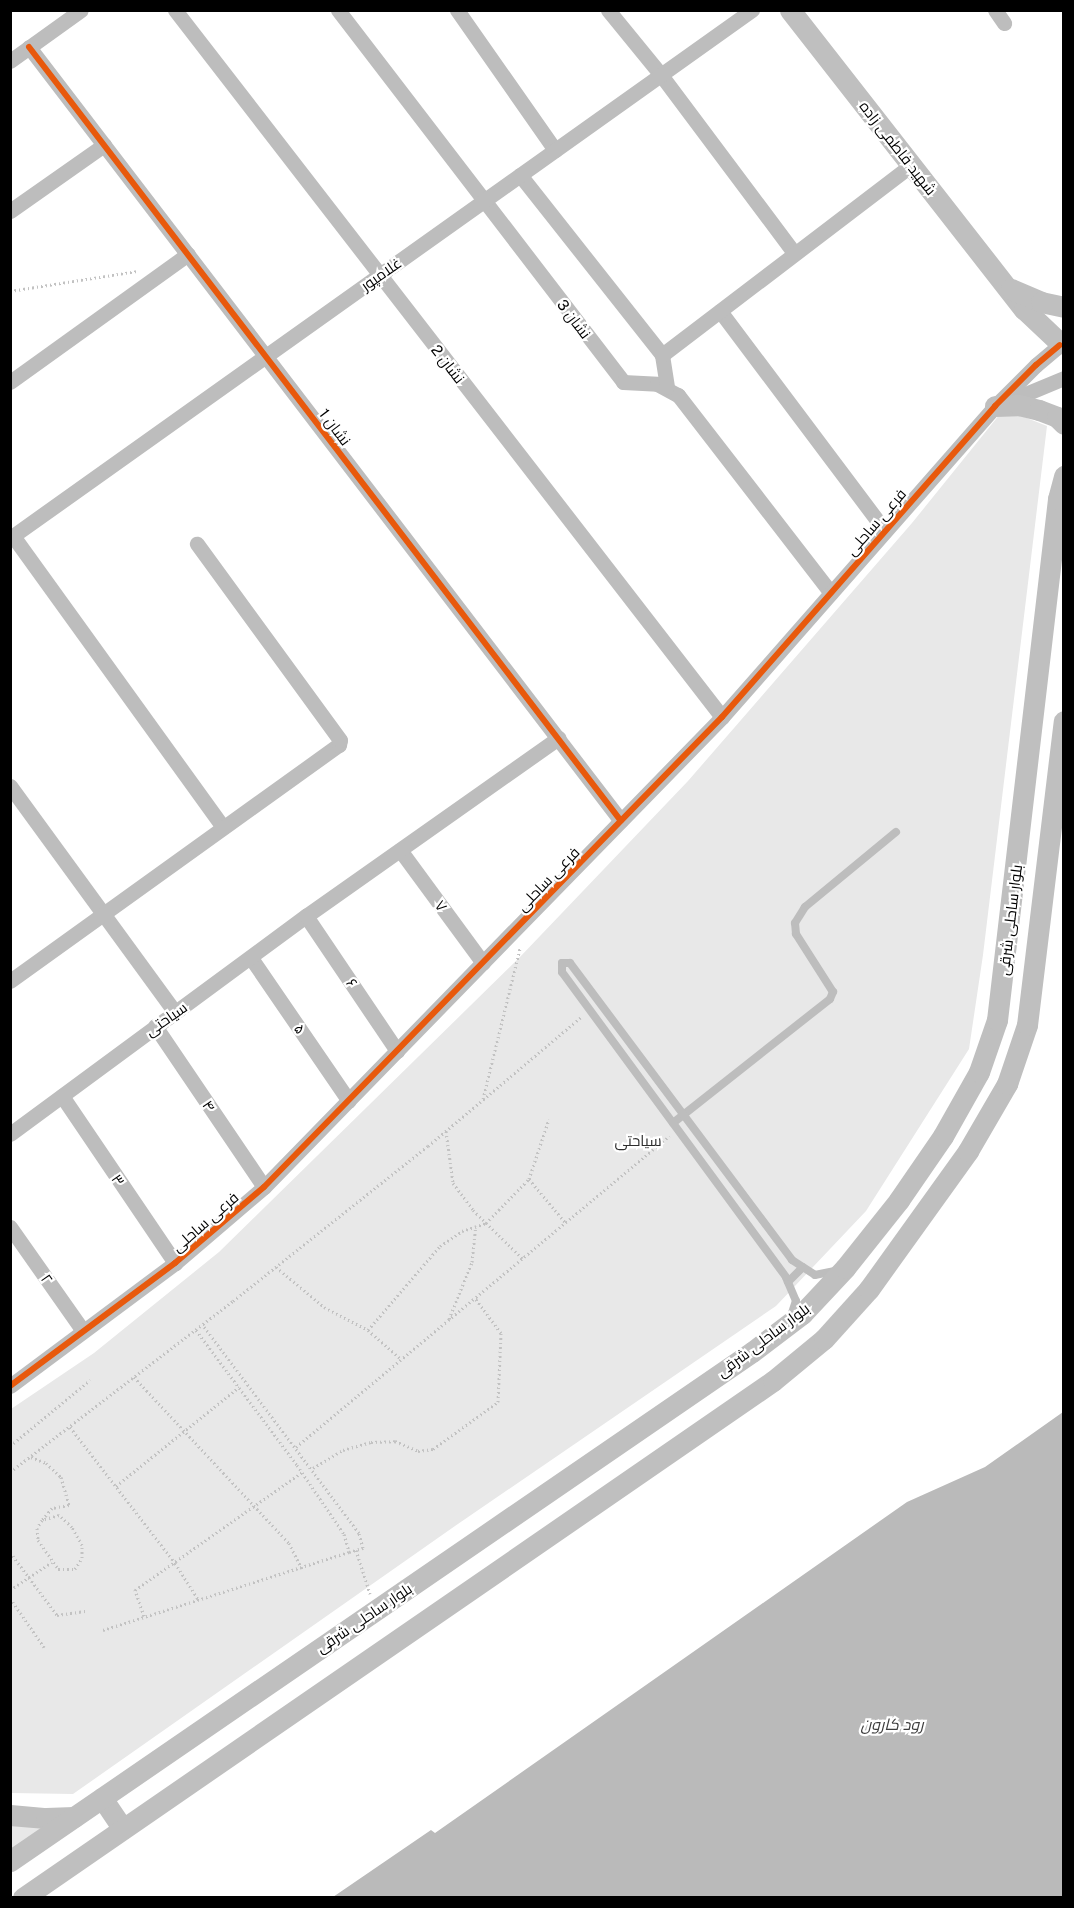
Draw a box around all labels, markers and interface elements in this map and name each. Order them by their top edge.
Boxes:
street label: شهید فاطمی زاده [856,98,940,198]
street label: غلامپور [357,254,405,294]
street label: نشان 3 [553,296,595,342]
street label: نشان 2 [427,341,469,387]
street label: نشان 1 [315,405,355,449]
street label: فرعی ساحلی [842,485,910,559]
street label: فرعی ساحلی [513,843,583,915]
street label: بلوار ساحلی شرقی [994,864,1026,976]
street label: ۷ [431,897,451,915]
street label: ۶ [343,975,361,991]
street label: سیاحتی [141,998,191,1040]
street label: ۵ [290,1021,310,1037]
street label: ۴ [199,1097,219,1115]
park label: سیاحتی [614,1132,662,1150]
street label: ۳ [108,1171,128,1189]
street label: فرعی ساحلی [168,1188,242,1256]
street label: ۲ [37,1271,57,1287]
street label: بلوار ساحلی شرقی [713,1299,813,1381]
street label: بلوار ساحلی شرقی [313,1579,415,1657]
water label: رود کارون [861,1715,923,1735]

